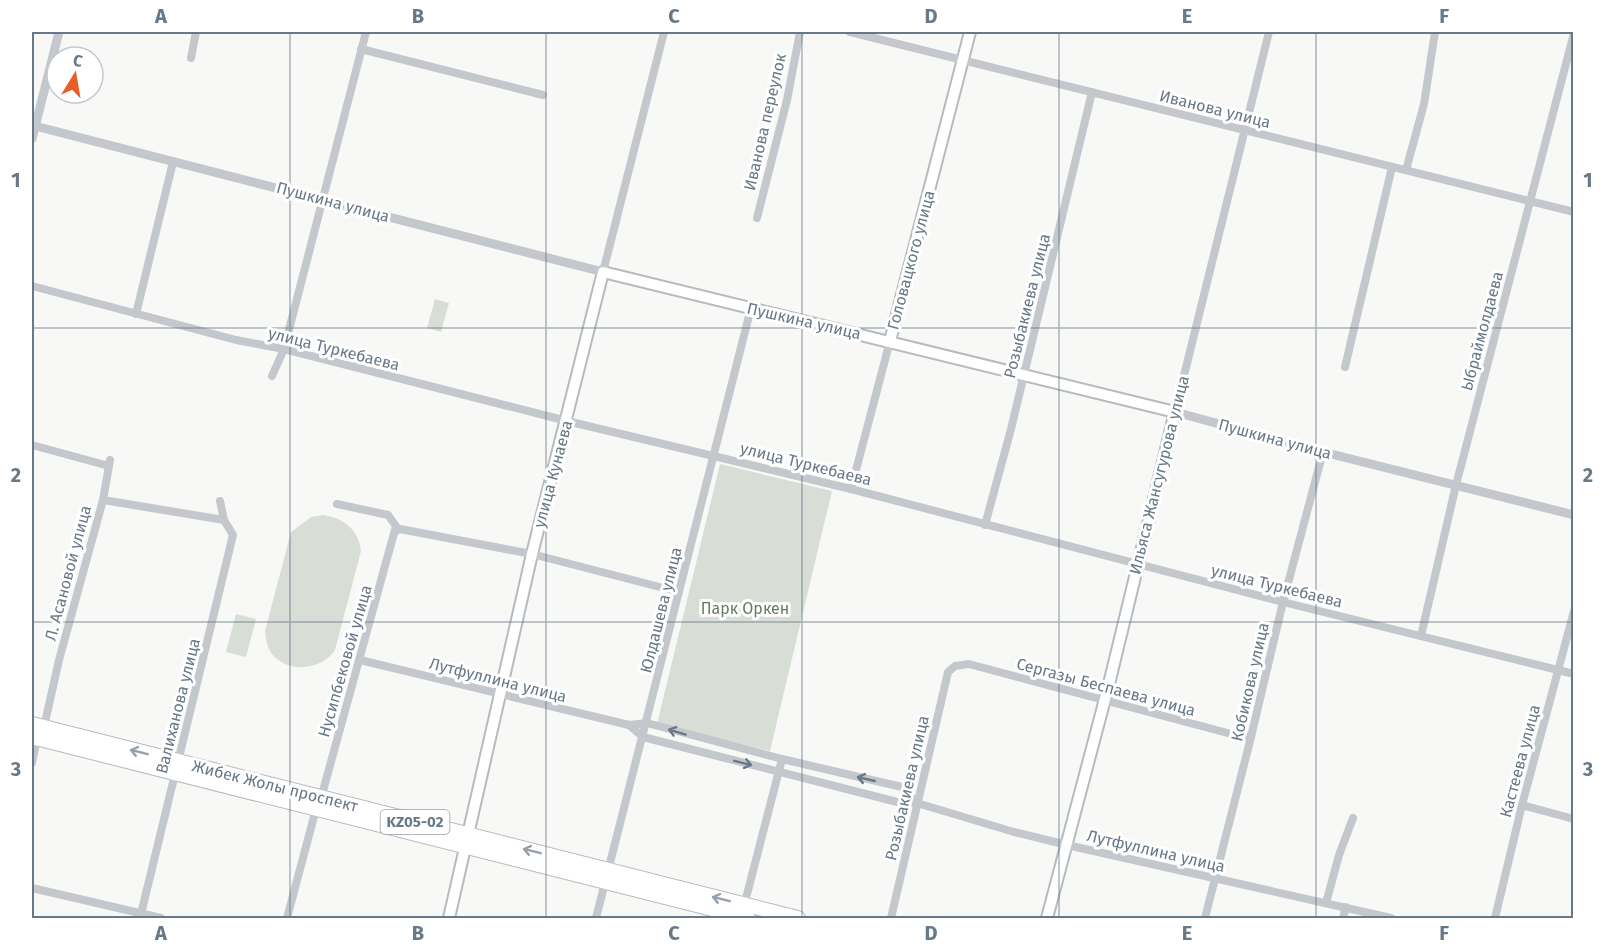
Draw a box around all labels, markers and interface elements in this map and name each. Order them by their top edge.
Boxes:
text: A [154,4,168,28]
text: B [412,4,424,28]
text: C [668,4,680,28]
text: D [924,4,938,28]
text: E [1182,4,1192,28]
text: F [1439,4,1449,28]
north arrow [45,45,105,105]
text: С [71,51,85,71]
street label: Иванова переулок [740,51,790,192]
street label: Иванова улица [1158,86,1272,132]
text: 1 [11,168,21,192]
text: 1 [1583,168,1593,192]
street label: Пушкина улица [274,178,392,226]
street label: Головацкого улица [883,188,939,332]
street label: Розыбакиева улица [1000,232,1054,380]
street label: Ыбраймолдаева [1457,269,1507,393]
street label: Пушкина улица [745,299,863,343]
street label: улица Туркебаева [266,323,402,375]
street label: Ильяса Жансугурова улица [1125,374,1193,576]
street label: Пушкина улица [1216,415,1334,463]
street label: улица Кунаева [530,418,576,530]
street label: улица Туркебаева [738,438,874,490]
text: 2 [11,463,21,487]
text: 2 [1583,463,1593,487]
street label: Л. Асановой улица [41,503,95,643]
street label: Юлдашева улица [636,545,686,675]
street label: улица Туркебаева [1209,560,1345,612]
street label: Нусипбековой улица [314,583,376,739]
park label: Парк Оркен [701,599,789,618]
street label: Кобикова улица [1227,621,1273,743]
street label: Валиханова улица [152,636,204,776]
street label: Лутфуллина улица [427,654,569,706]
street label: Сергазы Беспаева улица [1014,654,1198,720]
street label: Кастеева улица [1496,702,1544,820]
street label: Розыбакиева улица [881,714,933,862]
one-way arrow [668,726,687,737]
one-way arrow [130,745,149,757]
street label: Жибек Жолы проспект [190,756,361,816]
text: 3 [10,757,21,781]
one-way arrow [734,757,753,769]
text: 3 [1582,757,1593,781]
one-way arrow [857,772,876,784]
road number: KZ05-02 [380,810,450,834]
street label: Лутфуллина улица [1085,826,1227,876]
one-way arrow [523,845,542,857]
one-way arrow [712,893,731,905]
text: A [154,921,168,945]
text: B [412,921,424,945]
text: C [668,921,680,945]
text: D [924,921,938,945]
text: E [1182,921,1192,945]
text: F [1439,921,1449,945]

